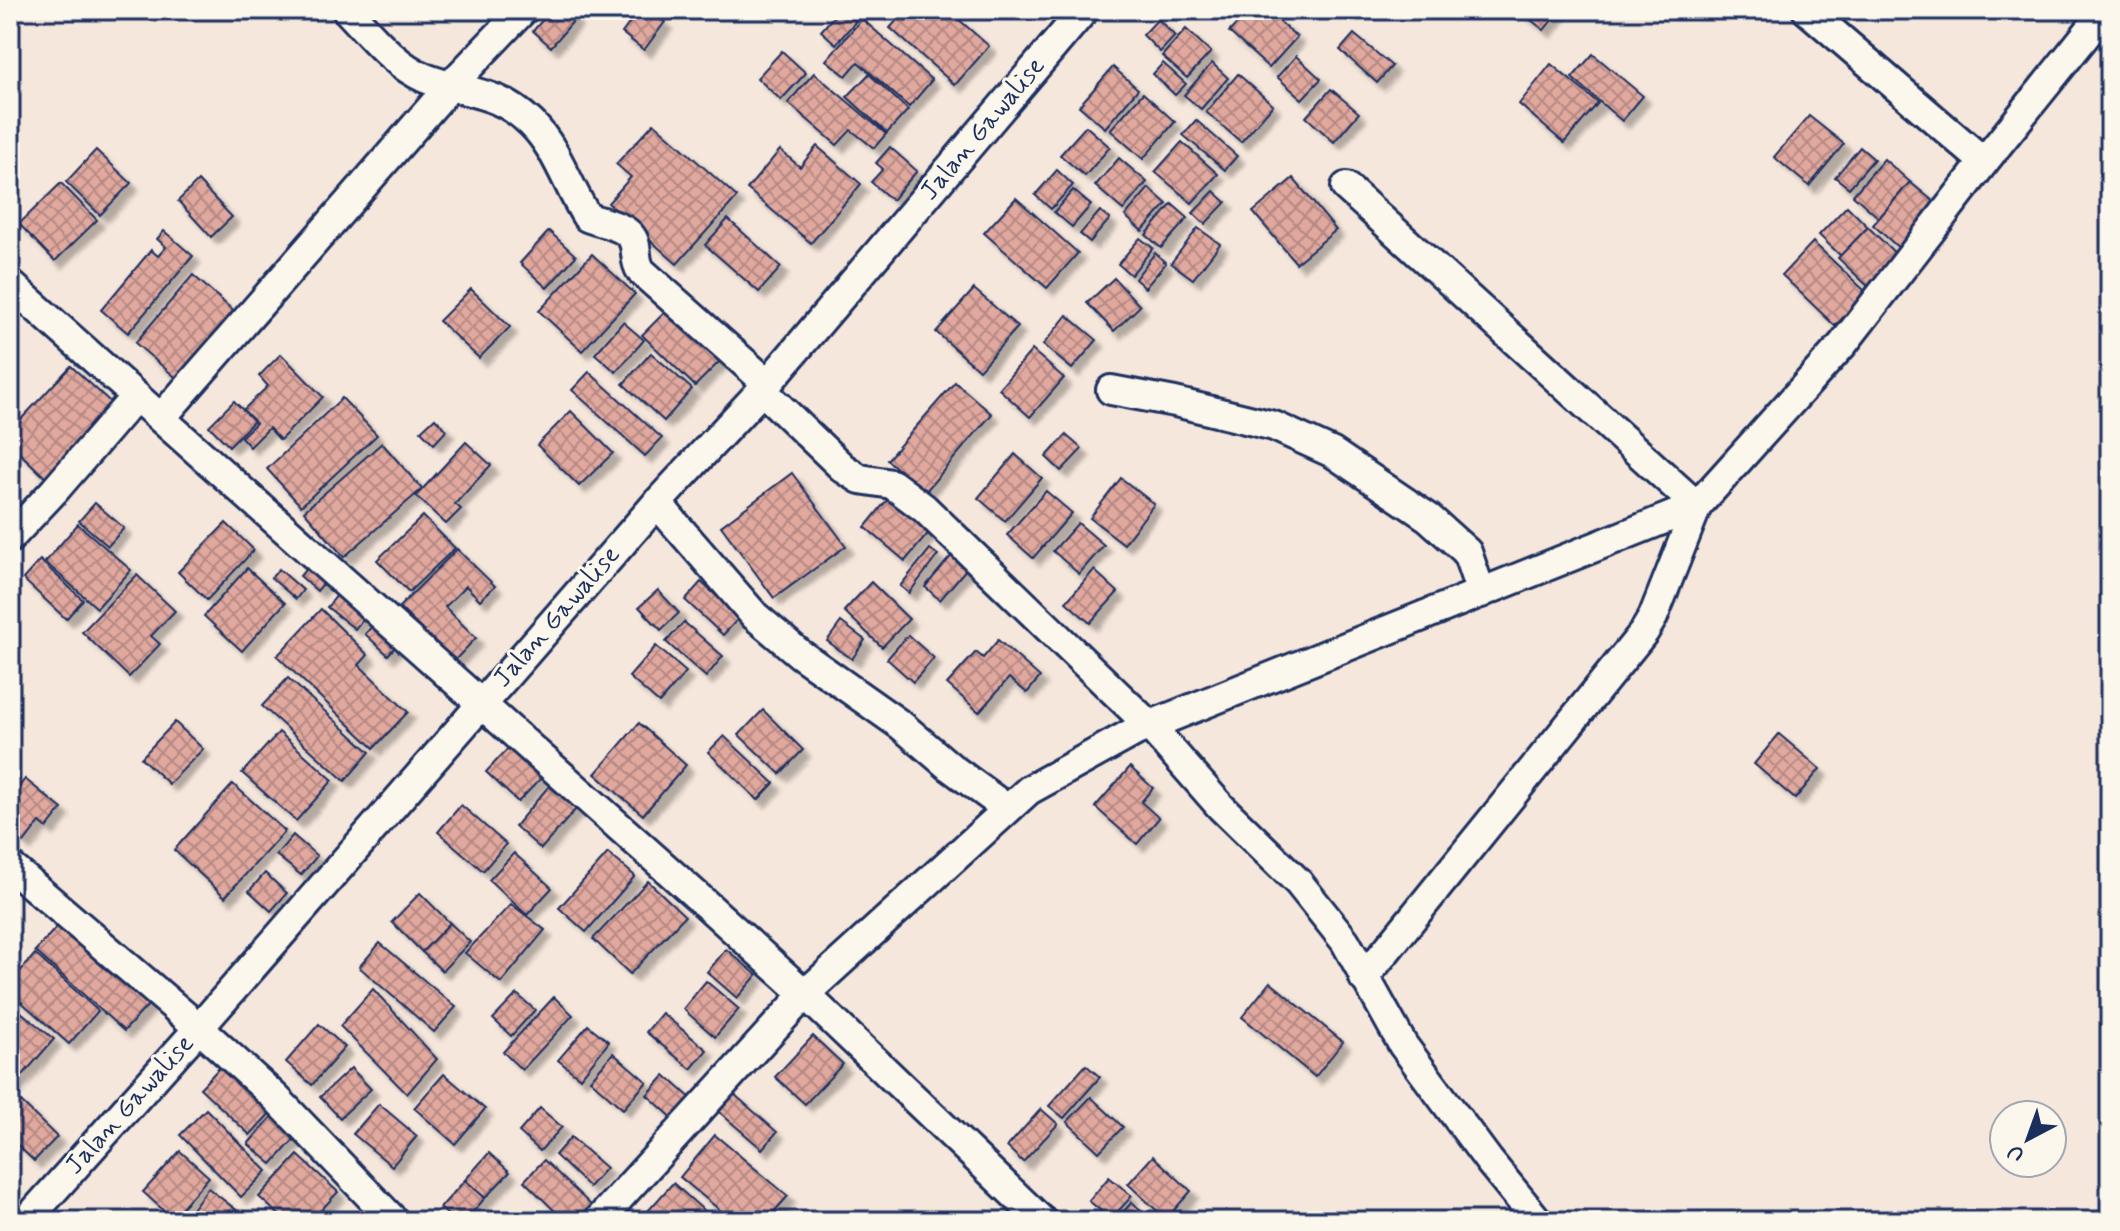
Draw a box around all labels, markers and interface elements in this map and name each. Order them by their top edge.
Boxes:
street label: Jalan Gawalise [913,50,1053,208]
street label: Jalan Gawalise [486,539,628,695]
street label: Jalan Gawalise [58,1028,202,1182]
north arrow [1988,1099,2068,1179]
text: U [2002,1137,2031,1168]

